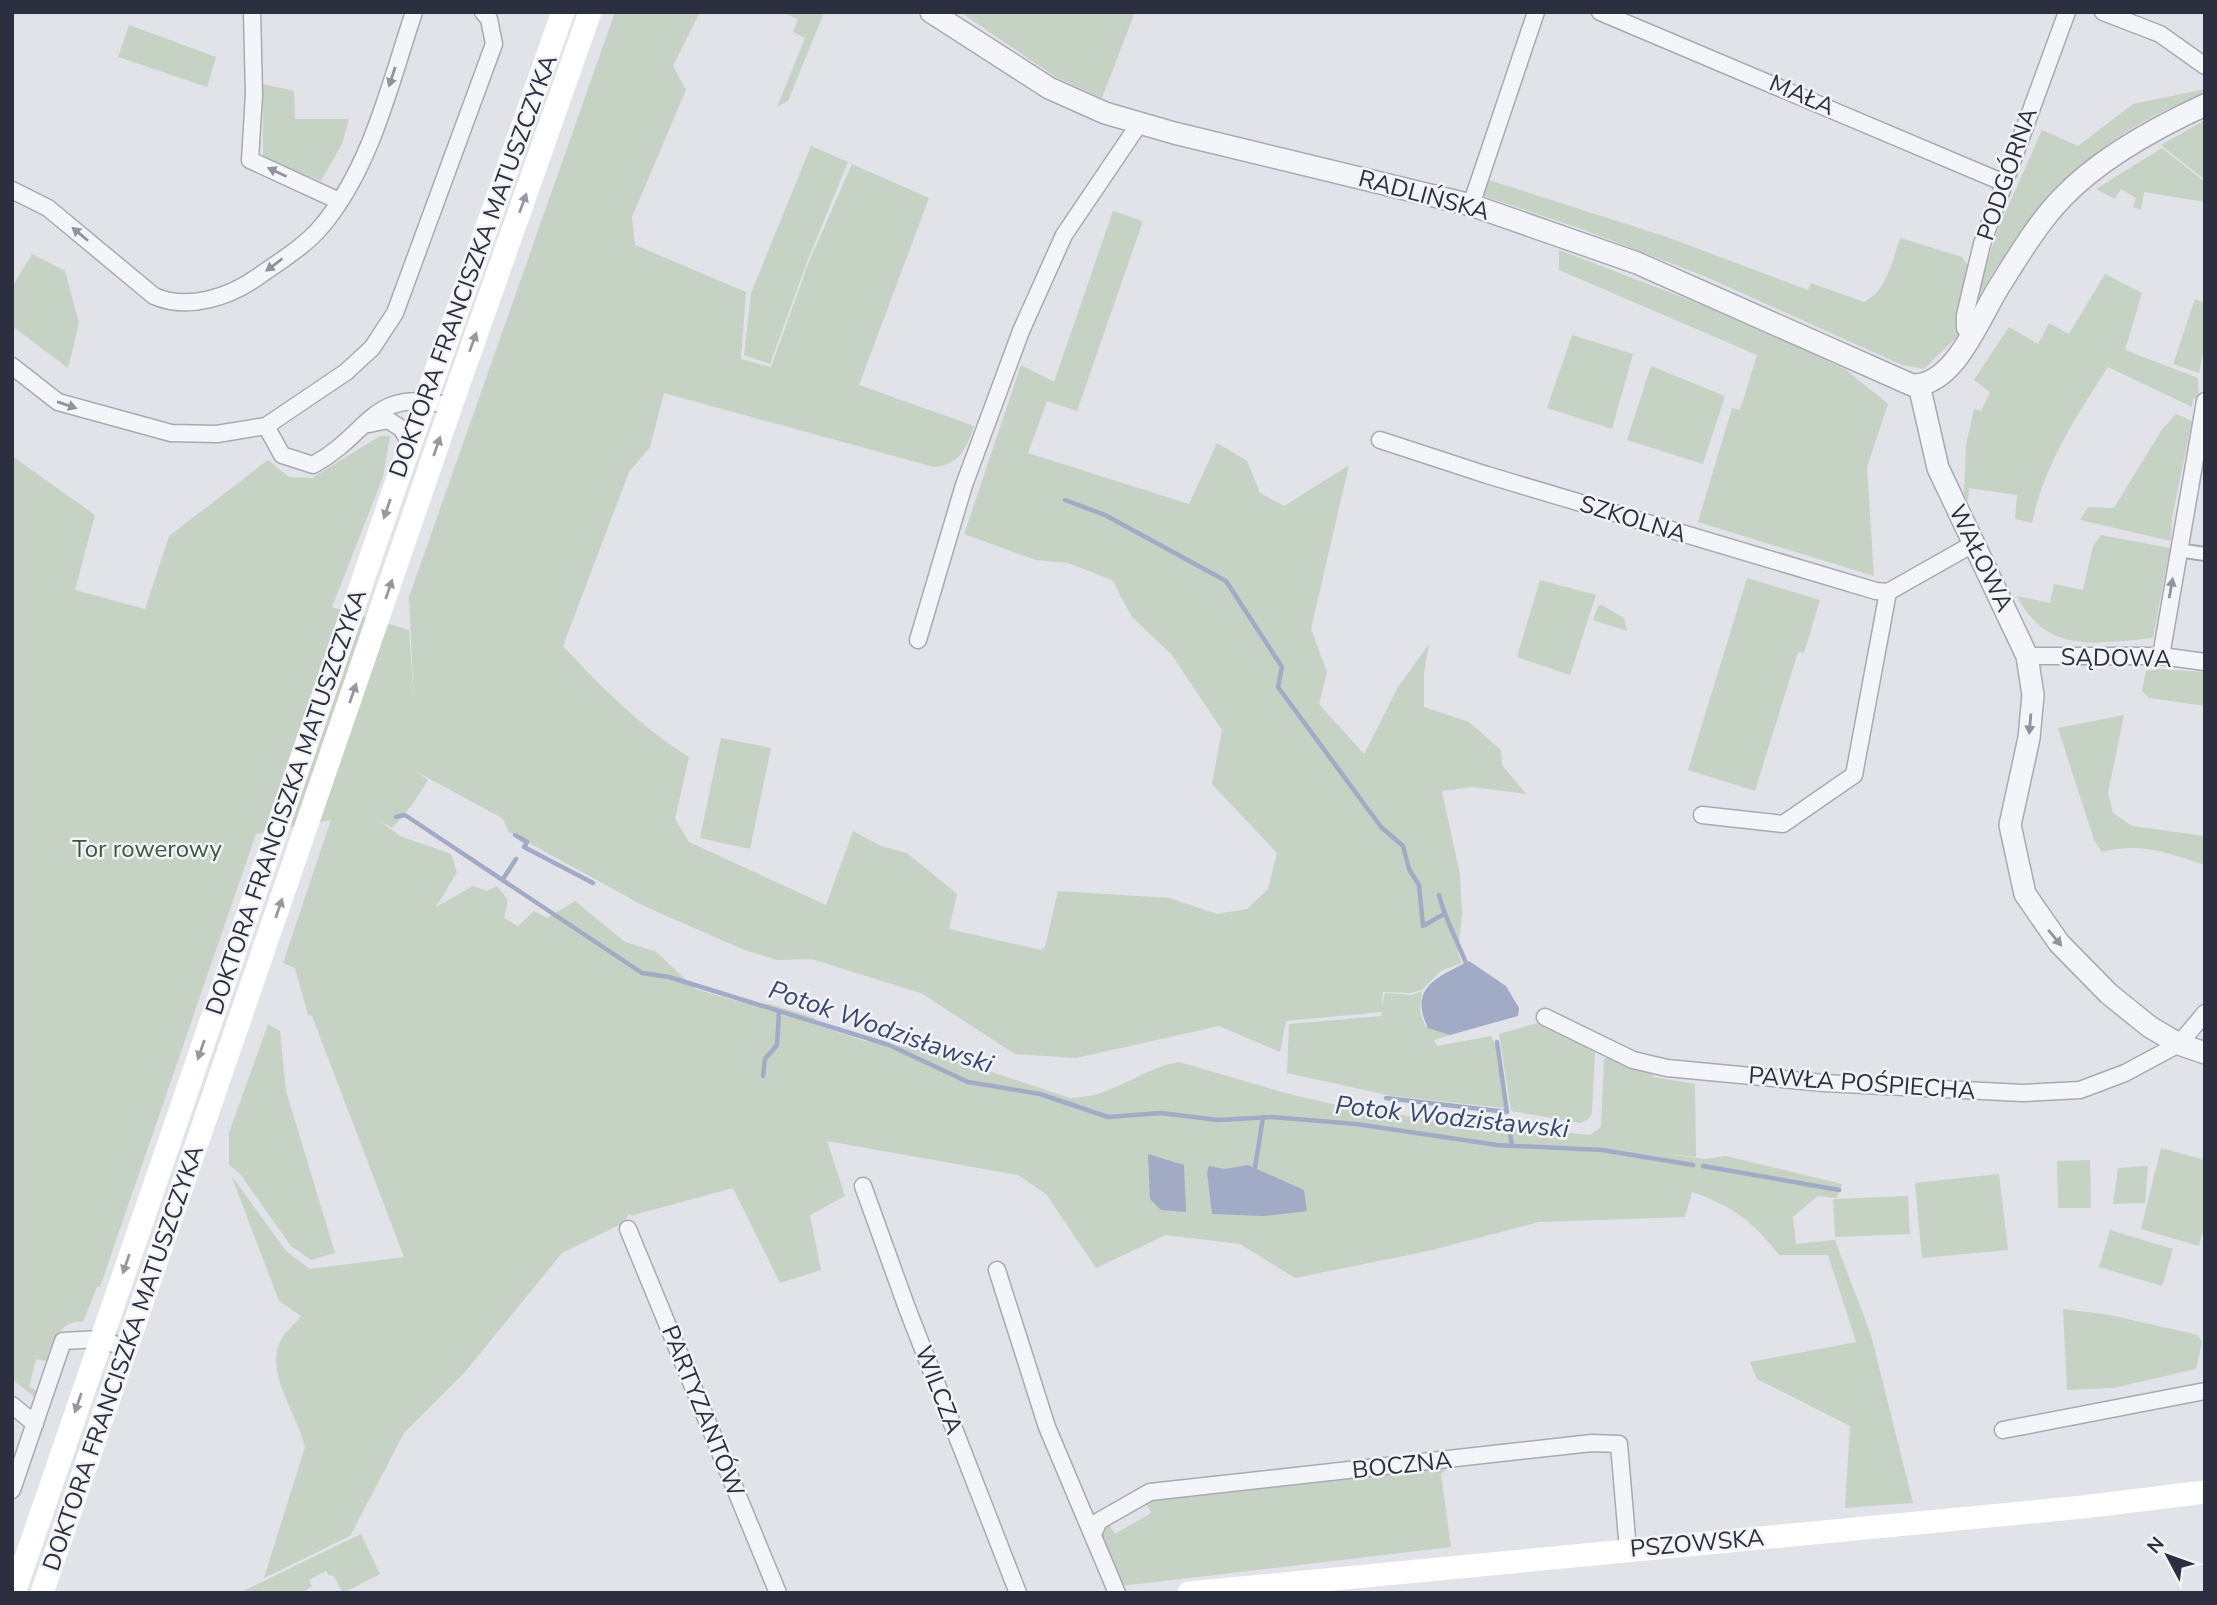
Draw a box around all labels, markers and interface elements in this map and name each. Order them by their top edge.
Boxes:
street label: DOKTORA FRANCISZKA MATUSZCZYKA [381,50,565,482]
one-way arrow [387,67,397,88]
street label: MAŁA [1764,67,1840,123]
street label: PODGÓRNA [1969,103,2045,245]
street label: RADLIŃSKA [1355,162,1494,228]
one-way arrow [267,167,287,178]
one-way arrow [518,192,529,213]
one-way arrow [71,227,89,242]
one-way arrow [265,257,283,271]
one-way arrow [468,331,479,352]
one-way arrow [57,400,78,411]
one-way arrow [432,435,443,456]
street label: SZKOLNA [1576,488,1691,550]
one-way arrow [381,498,392,519]
street label: WAŁOWA [1941,499,2021,617]
one-way arrow [2166,577,2177,599]
one-way arrow [384,579,395,600]
street label: DOKTORA FRANCISZKA MATUSZCZYKA [198,584,374,1019]
street label: SĄDOWA [2060,641,2172,675]
one-way arrow [348,682,359,703]
one-way arrow [2024,713,2035,735]
park label: Tor rowerowy [72,833,222,865]
one-way arrow [274,898,285,919]
one-way arrow [2047,929,2063,947]
water label: Potok Wodzisławski [764,972,999,1082]
one-way arrow [195,1039,206,1060]
street label: PAWŁA POŚPIECHA [1747,1059,1977,1107]
water label: Potok Wodzisławski [1333,1087,1572,1147]
street label: DOKTORA FRANCISZKA MATUSZCZYKA [35,1140,211,1575]
one-way arrow [120,1254,131,1275]
street label: PARTYZANTÓW [654,1320,752,1502]
street label: WILCZA [908,1341,971,1439]
one-way arrow [72,1393,83,1414]
street label: BOCZNA [1351,1444,1454,1486]
street label: PSZOWSKA [1629,1521,1766,1565]
north arrow [2133,1521,2203,1591]
text: N [2141,1532,2170,1559]

